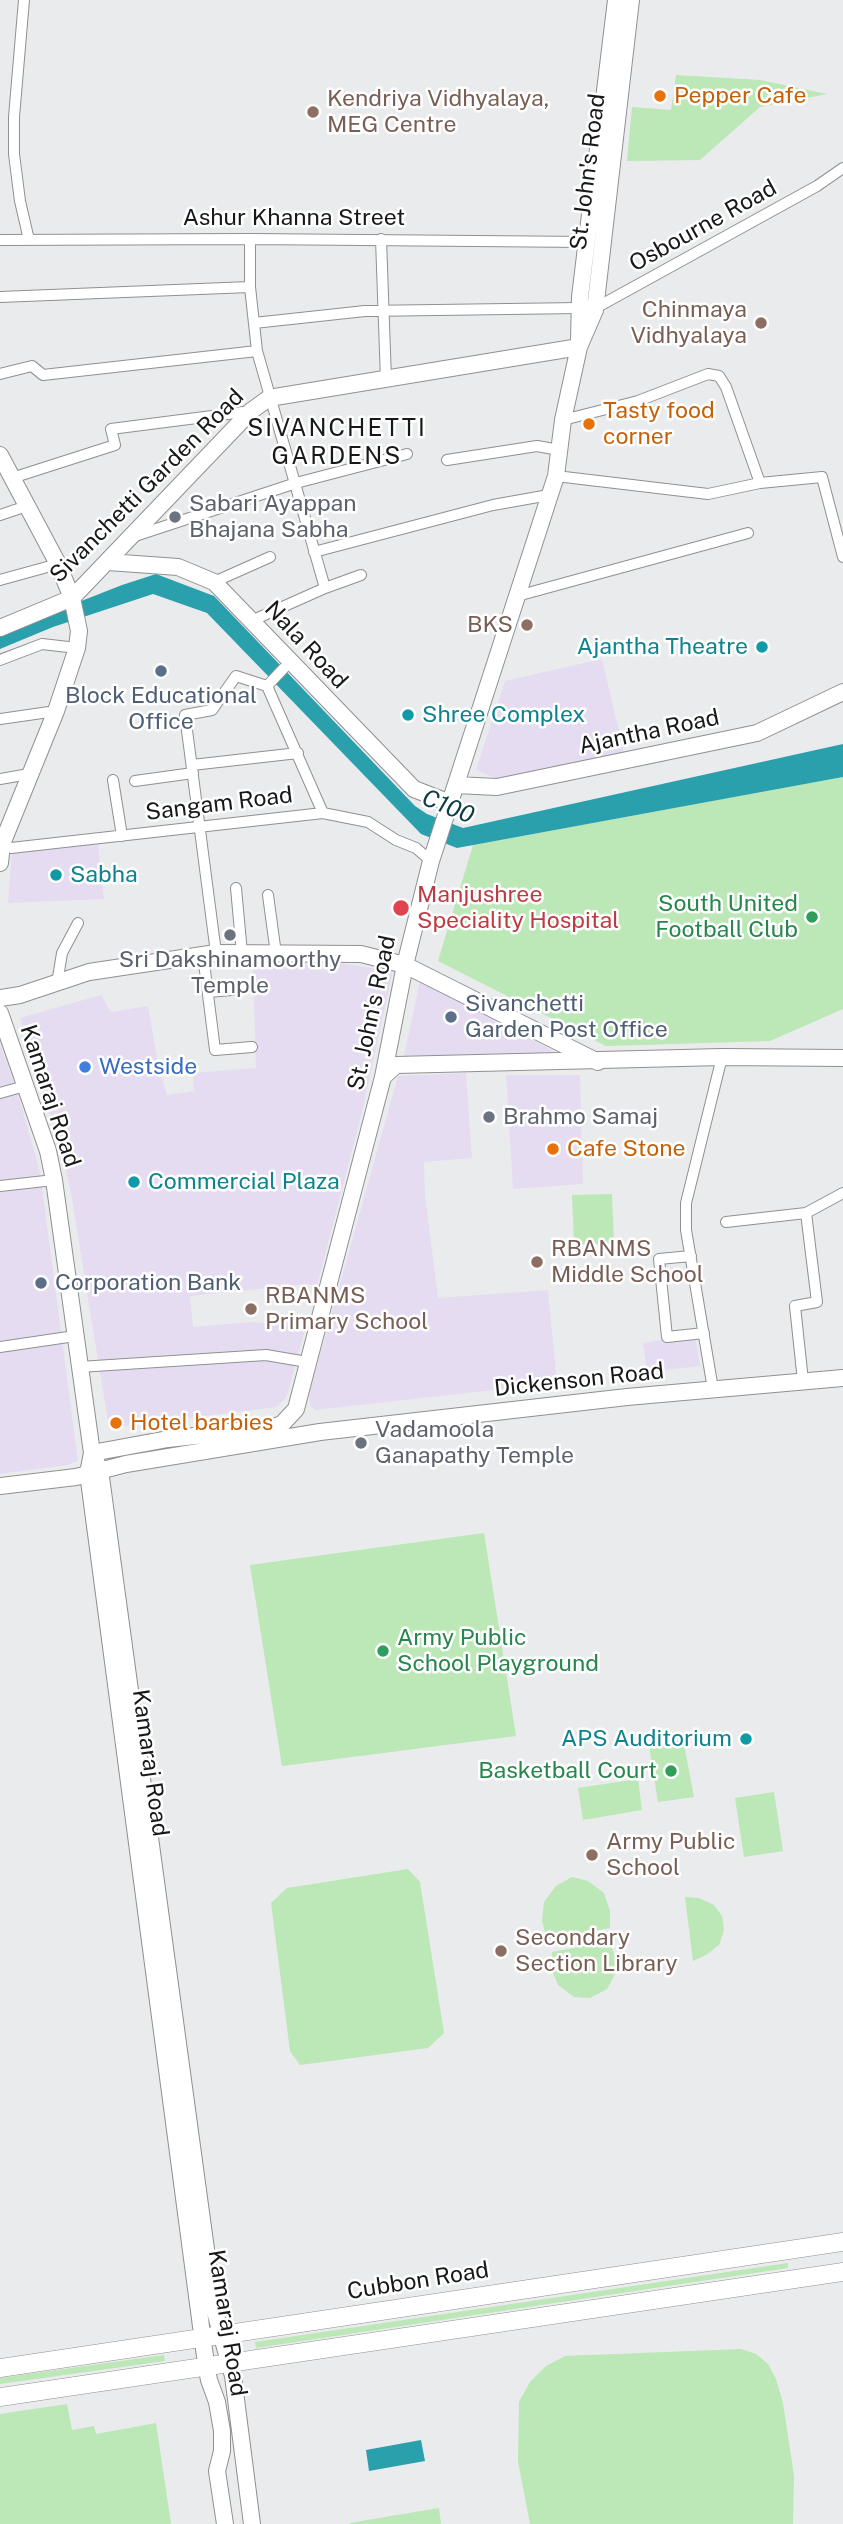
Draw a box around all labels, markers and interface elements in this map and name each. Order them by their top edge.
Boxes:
place label: Pepper Cafe [674,82,806,110]
place label: Kendriya Vidhyalaya, MEG Centre [327,85,549,139]
marker: Pepper Cafe [652,88,668,104]
street label: St. John's Road [565,92,611,252]
marker: Kendriya Vidhyalaya, MEG Centre [305,104,321,120]
street label: Osbourne Road [625,174,781,278]
street label: Ashur Khanna Street [183,204,405,232]
place label: Chinmaya Vidhyalaya [630,296,747,350]
marker: Chinmaya Vidhyalaya [753,315,769,331]
street label: Sivanchetti Garden Road [44,383,250,589]
place label: Tasty food corner [603,397,715,451]
district label: SIVANCHETTI GARDENS [249,415,425,471]
marker: Tasty food corner [581,416,597,432]
place label: Sabari Ayappan Bhajana Sabha [189,490,357,544]
marker: Sabari Ayappan Bhajana Sabha [167,509,183,525]
street label: Nala Road [259,596,353,694]
place label: BKS [467,611,513,639]
marker: BKS [519,617,535,633]
place label: Ajantha Theatre [577,633,748,661]
marker: Ajantha Theatre [754,639,770,655]
marker: Block Educational Office [153,663,169,679]
place label: Block Educational Office [65,682,257,736]
place label: Shree Complex [422,701,585,729]
street label: Ajantha Road [576,704,722,760]
marker: Shree Complex [400,707,416,723]
street label: Sangam Road [144,781,294,827]
water label: C100 [418,784,478,830]
place label: Sabha [70,861,138,889]
marker: Sabha [48,867,64,883]
place label: Manjushree Speciality Hospital [417,881,619,935]
place label: South United Football Club [655,890,798,944]
marker: Manjushree Speciality Hospital [391,898,411,918]
marker: South United Football Club [804,909,820,925]
marker: Sri Dakshinamoorthy Temple [222,927,238,943]
street label: St. John's Road [342,933,402,1093]
place label: Sri Dakshinamoorthy Temple [119,946,341,1000]
place label: Sivanchetti Garden Post Office [465,990,668,1044]
marker: Sivanchetti Garden Post Office [443,1009,459,1025]
street label: Kamaraj Road [14,1021,86,1171]
place label: Westside [99,1053,197,1081]
marker: Westside [77,1059,93,1075]
place label: Brahmo Samaj [503,1103,658,1131]
marker: Brahmo Samaj [481,1109,497,1125]
place label: Cafe Stone [567,1135,685,1163]
marker: Cafe Stone [545,1141,561,1157]
place label: Commercial Plaza [148,1168,340,1196]
marker: Commercial Plaza [126,1174,142,1190]
place label: RBANMS Middle School [551,1235,704,1289]
marker: RBANMS Middle School [529,1254,545,1270]
place label: Corporation Bank [55,1269,241,1297]
marker: Corporation Bank [33,1275,49,1291]
place label: RBANMS Primary School [265,1282,428,1336]
marker: RBANMS Primary School [243,1301,259,1317]
street label: Dickenson Road [493,1357,665,1403]
place label: Hotel barbies [130,1409,273,1437]
marker: Hotel barbies [108,1415,124,1431]
place label: Vadamoola Ganapathy Temple [375,1416,574,1470]
marker: Vadamoola Ganapathy Temple [353,1435,369,1451]
place label: Army Public School Playground [397,1624,599,1678]
marker: Army Public School Playground [375,1643,391,1659]
street label: Kamaraj Road [126,1688,174,1838]
place label: APS Auditorium [561,1725,732,1753]
marker: APS Auditorium [738,1731,754,1747]
place label: Basketball Court [478,1757,657,1785]
marker: Basketball Court [663,1763,679,1779]
place label: Army Public School [606,1828,736,1882]
marker: Army Public School [584,1847,600,1863]
place label: Secondary Section Library [515,1924,678,1978]
marker: Secondary Section Library [493,1943,509,1959]
street label: Kamaraj Road [202,2248,252,2398]
street label: Cubbon Road [345,2256,491,2306]

